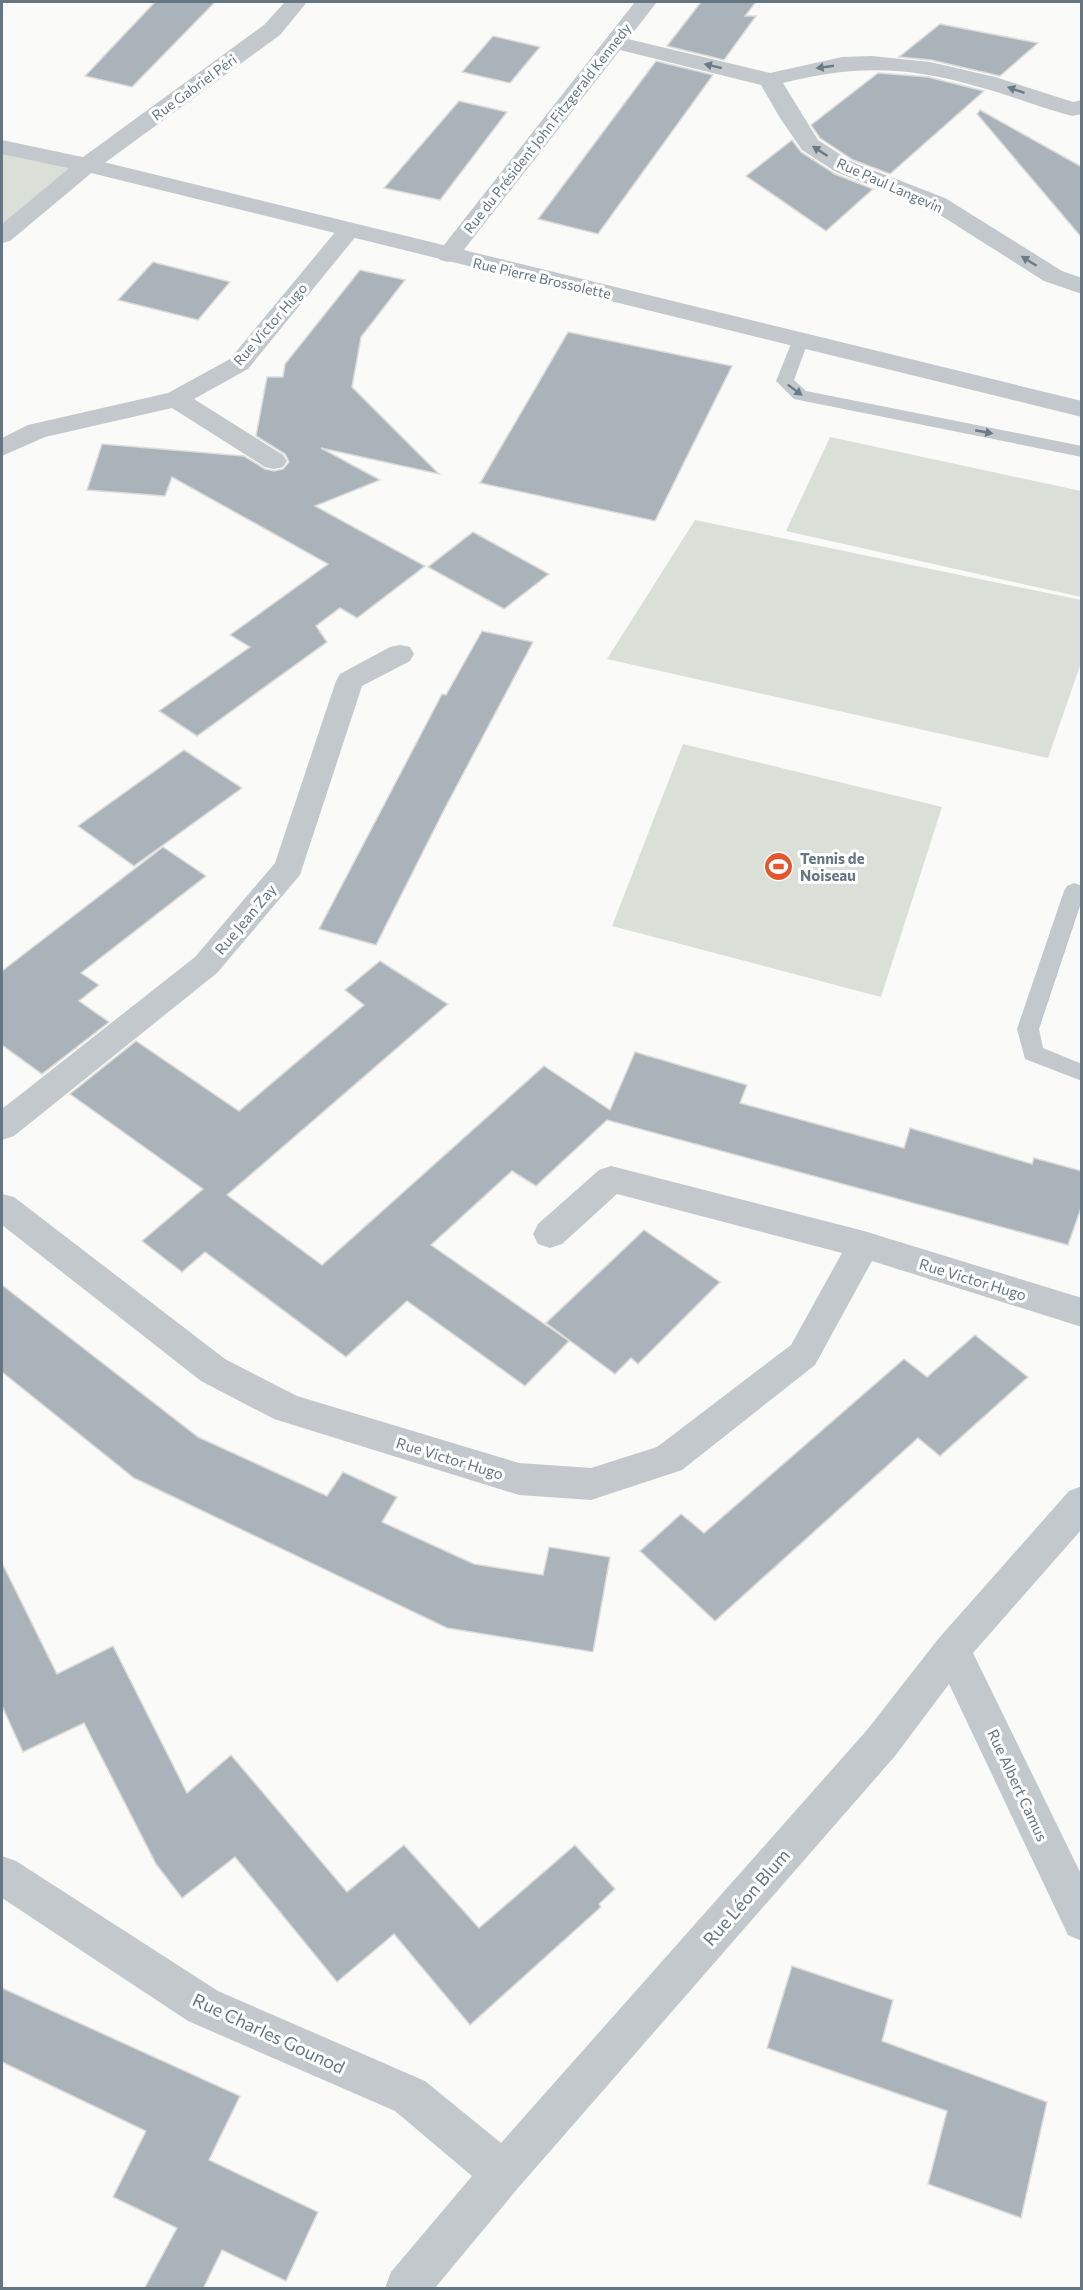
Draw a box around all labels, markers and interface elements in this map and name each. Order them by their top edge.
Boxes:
street label: Rue du Président John Fitzgerald Kennedy [460,20,634,236]
street label: Rue Gabriel Péri [148,50,240,124]
one-way arrow [704,61,723,71]
one-way arrow [815,62,834,71]
one-way arrow [1007,85,1025,95]
one-way arrow [812,146,829,157]
street label: Rue Paul Langevin [834,154,946,216]
street label: Rue Pierre Brossolette [471,254,613,302]
one-way arrow [1021,256,1037,267]
street label: Rue Victor Hugo [230,279,310,369]
one-way arrow [787,383,803,396]
one-way arrow [975,428,994,437]
place label: Tennis de Noiseau [800,849,865,884]
sports icon: Tennis de Noiseau [763,851,795,883]
street label: Rue Jean Zay [210,880,280,958]
street label: Rue Victor Hugo [917,1254,1029,1304]
street label: Rue Victor Hugo [394,1433,506,1483]
street label: Rue Albert Camus [984,1726,1052,1844]
street label: Rue Léon Blum [698,1844,794,1950]
street label: Rue Charles Gounod [189,1988,349,2078]

